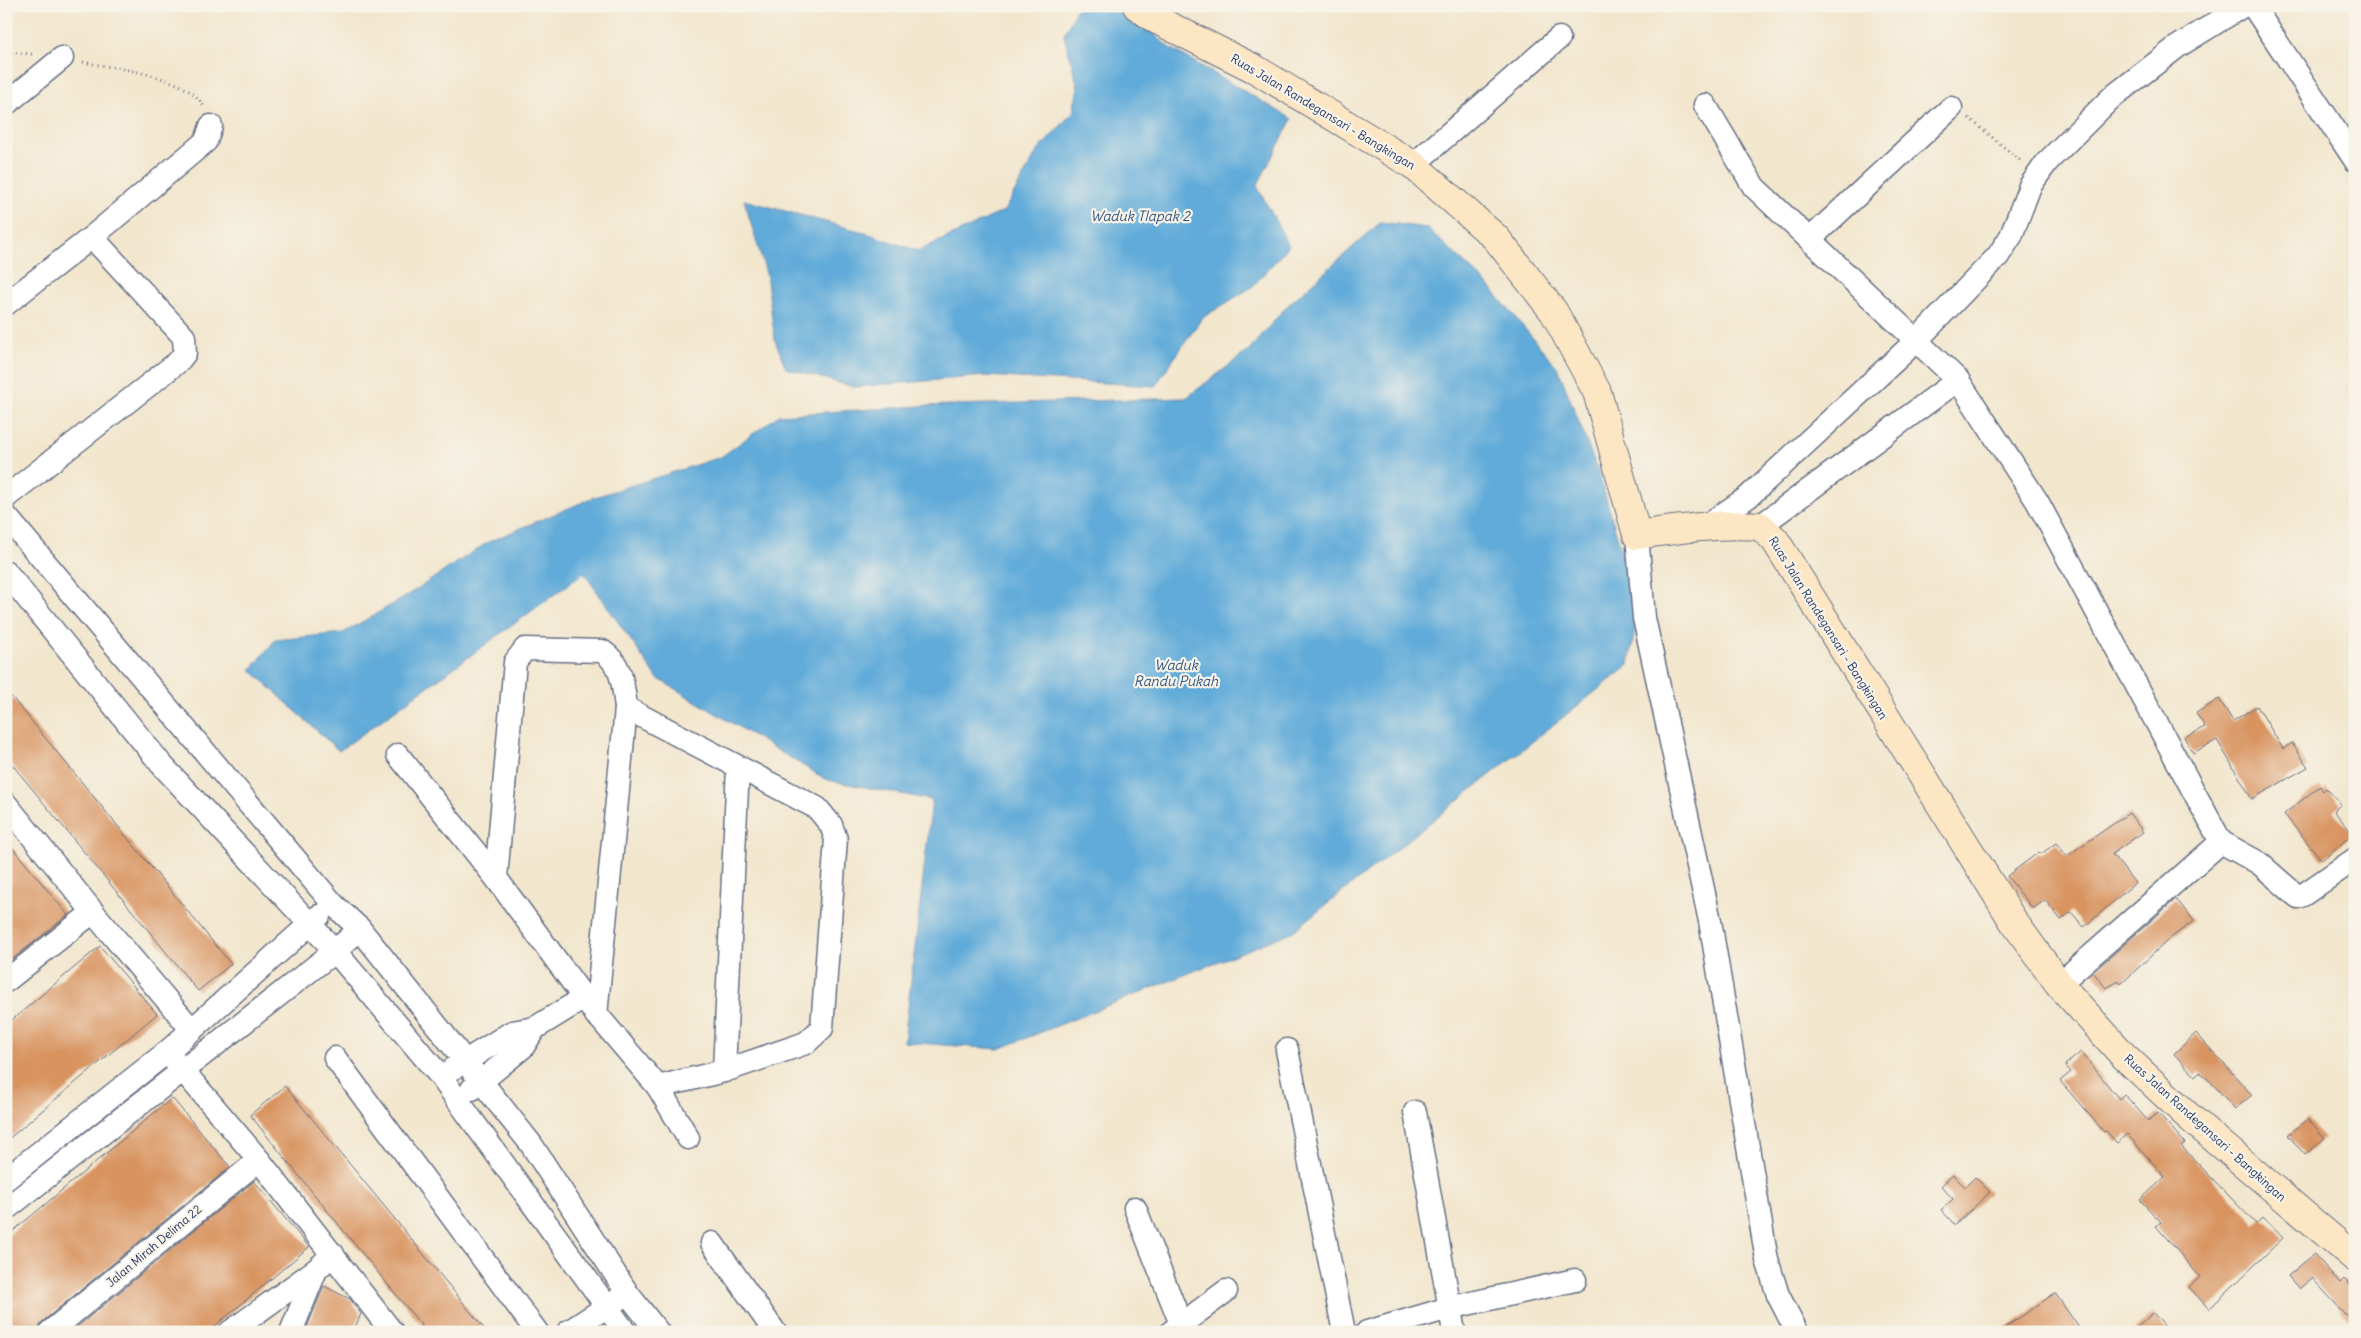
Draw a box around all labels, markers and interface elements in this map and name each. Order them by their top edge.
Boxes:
street label: Ruas Jalan Randegansari - Bangkingan [1228,50,1418,173]
water label: Waduk Tlapak 2 [1090,207,1191,225]
street label: Ruas Jalan Randegansari - Bangkingan [1766,534,1891,722]
water label: Waduk Randu Pukah [1134,656,1219,690]
street label: Ruas Jalan Randegansari - Bangkingan [2121,1051,2289,1204]
street label: Jalan Mirah Delima 22 [103,1201,205,1290]

